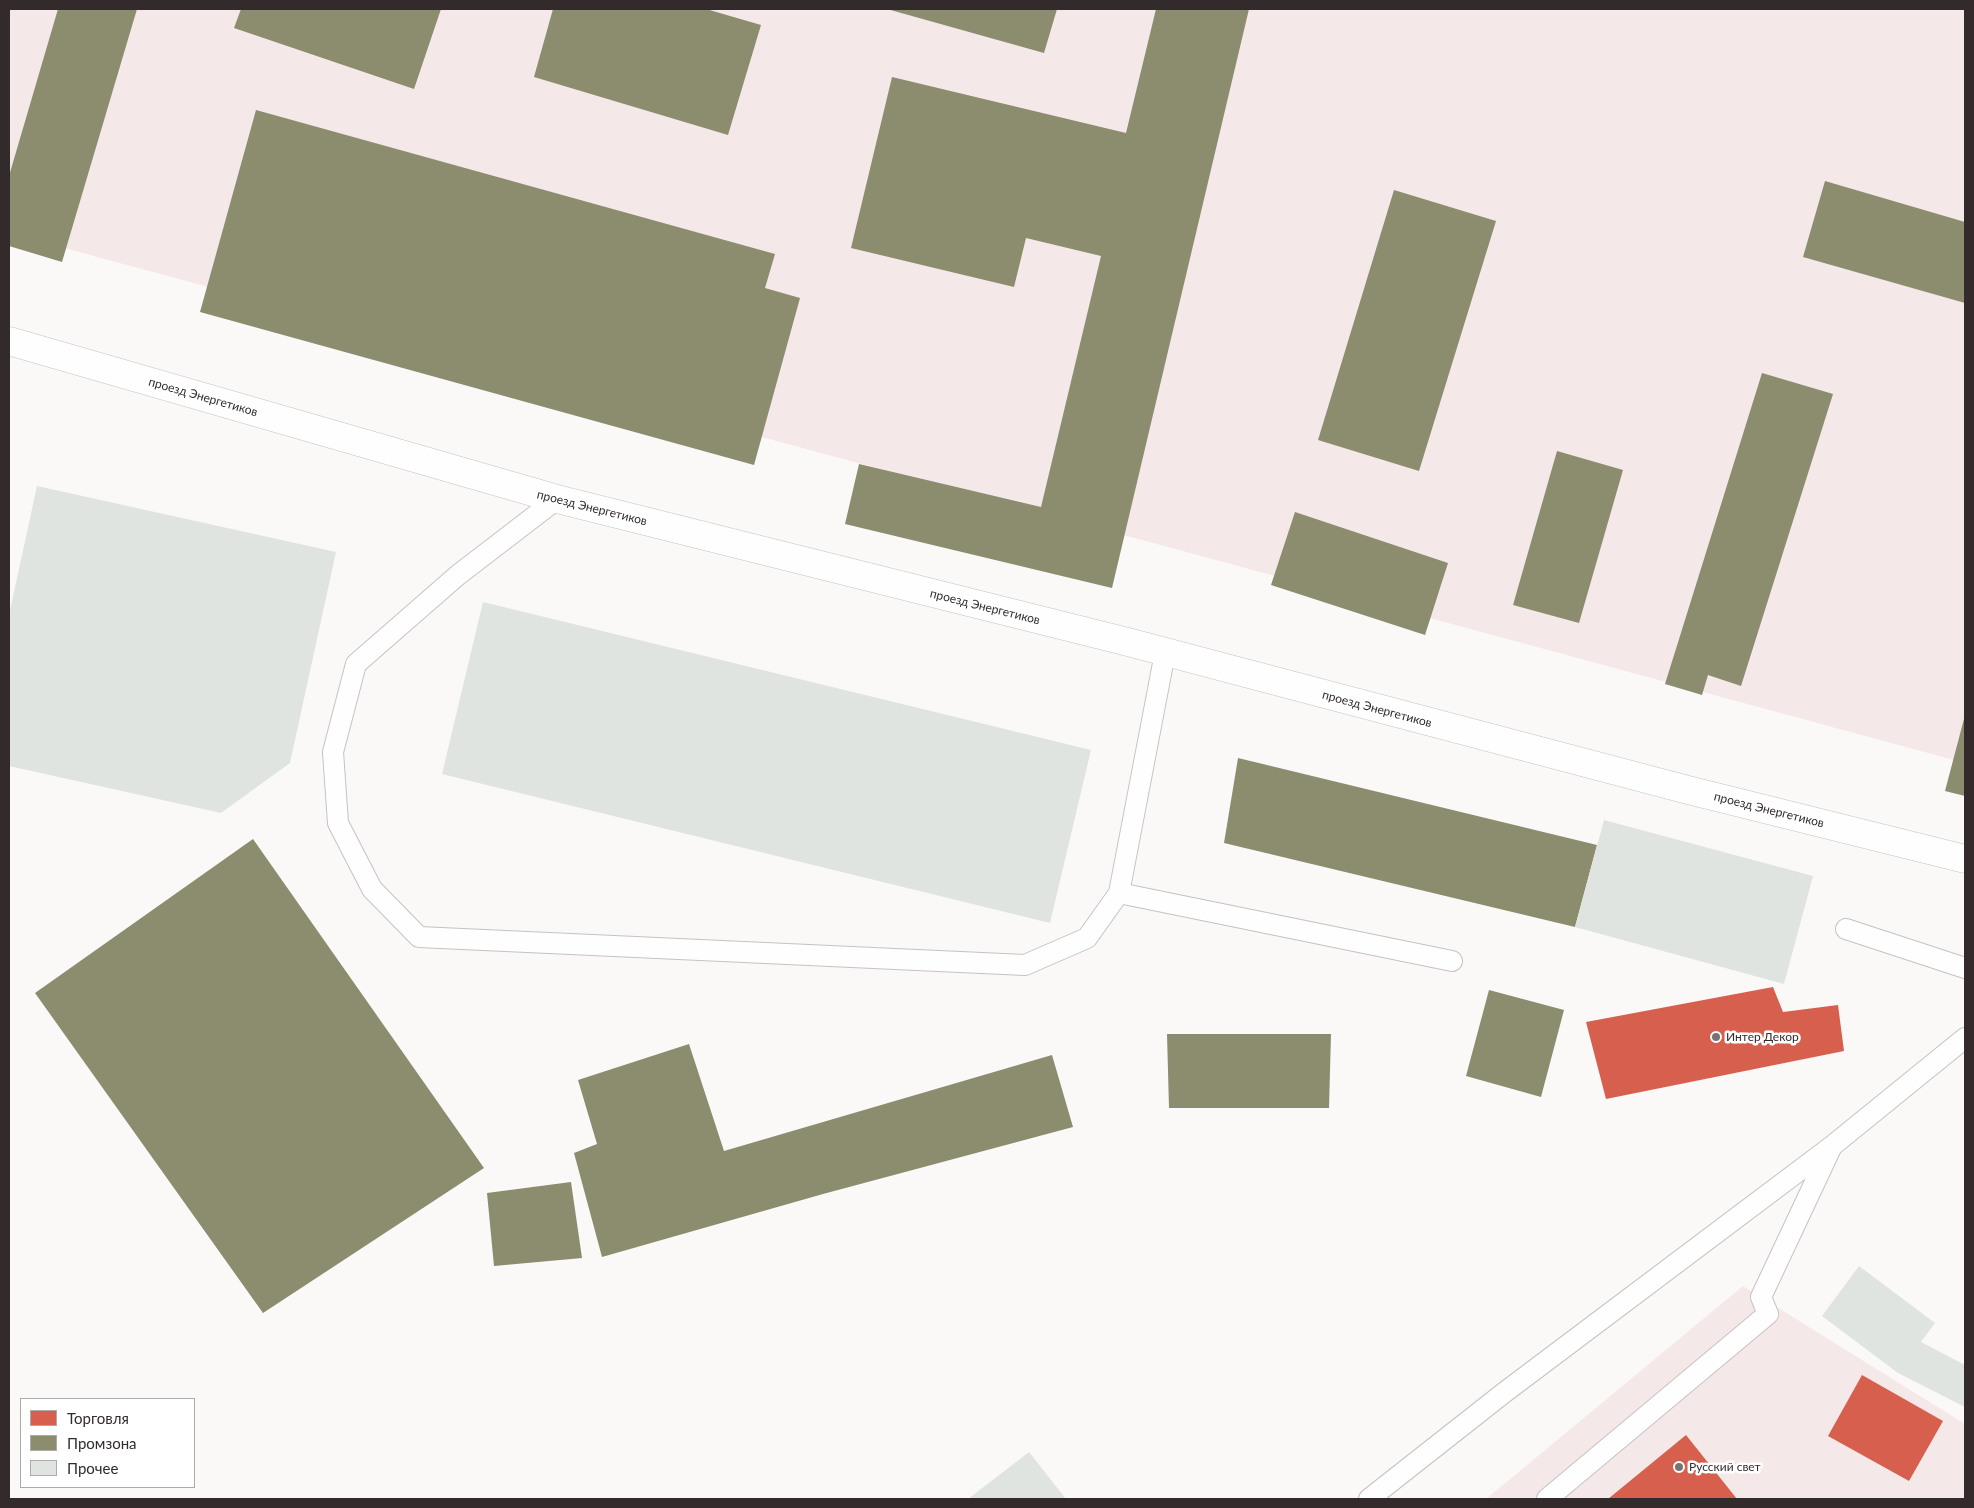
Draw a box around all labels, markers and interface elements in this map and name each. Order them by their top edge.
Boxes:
street label: проезд Энергетиков [147,375,259,419]
street label: проезд Энергетиков [536,487,648,529]
street label: проезд Энергетиков [929,586,1041,628]
street label: проезд Энергетиков [1321,687,1433,731]
street label: проезд Энергетиков [1713,789,1825,831]
place label: Интер Декор [1726,1030,1799,1044]
marker: Интер Декор [1710,1031,1722,1043]
legend [20,1398,195,1488]
text: Торговля [67,1409,129,1427]
text: Промзона [67,1434,137,1452]
text: Прочее [67,1459,118,1477]
place label: Русский свет [1689,1460,1761,1474]
marker: Русский свет [1673,1461,1685,1473]

